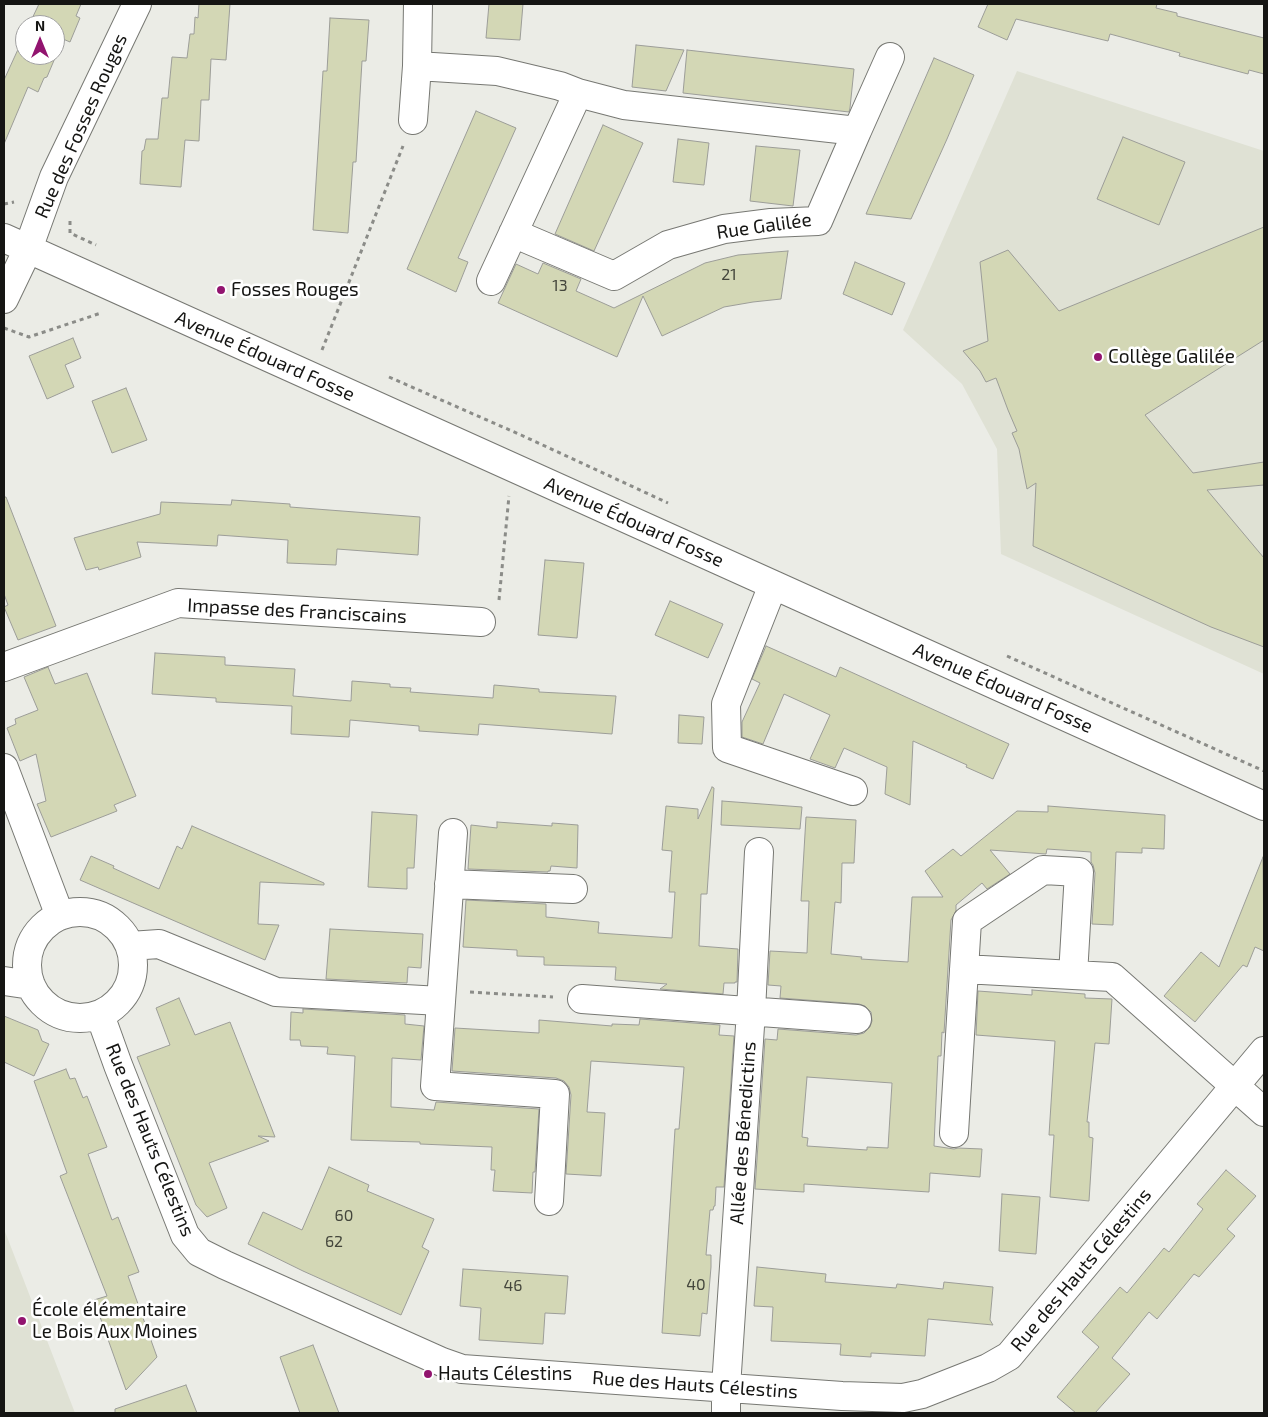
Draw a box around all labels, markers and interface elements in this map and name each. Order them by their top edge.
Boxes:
north arrow [15,15,65,65]
text: N [35,17,45,34]
street label: Rue des Fosses Rouges [30,30,132,222]
street label: Rue Galilée [715,208,813,244]
house number: 21 [721,265,737,285]
house number: 13 [552,276,568,296]
place label: Fosses Rouges [231,279,359,301]
marker: Fosses Rouges [215,284,227,296]
street label: Avenue Édouard Fosse [172,306,358,406]
place label: Collège Galilée [1108,346,1235,368]
marker: Collège Galilée [1092,351,1104,363]
street label: Avenue Édouard Fosse [541,472,727,572]
street label: Impasse des Franciscains [187,594,407,628]
street label: Avenue Édouard Fosse [910,638,1096,738]
street label: Rue des Hauts Célestins [101,1040,199,1240]
street label: Allée des Bénedictins [725,1041,761,1225]
street label: Rue des Hauts Célestins [1006,1184,1156,1356]
house number: 60 [335,1206,353,1226]
house number: 62 [325,1232,343,1252]
house number: 40 [686,1275,706,1295]
house number: 46 [504,1276,522,1296]
place label: École élémentaire Le Bois Aux Moines [32,1299,197,1343]
marker: École élémentaire Le Bois Aux Moines [16,1315,28,1327]
place label: Hauts Célestins [438,1363,572,1385]
street label: Rue des Hauts Célestins [591,1366,799,1404]
marker: Hauts Célestins [422,1368,434,1380]

